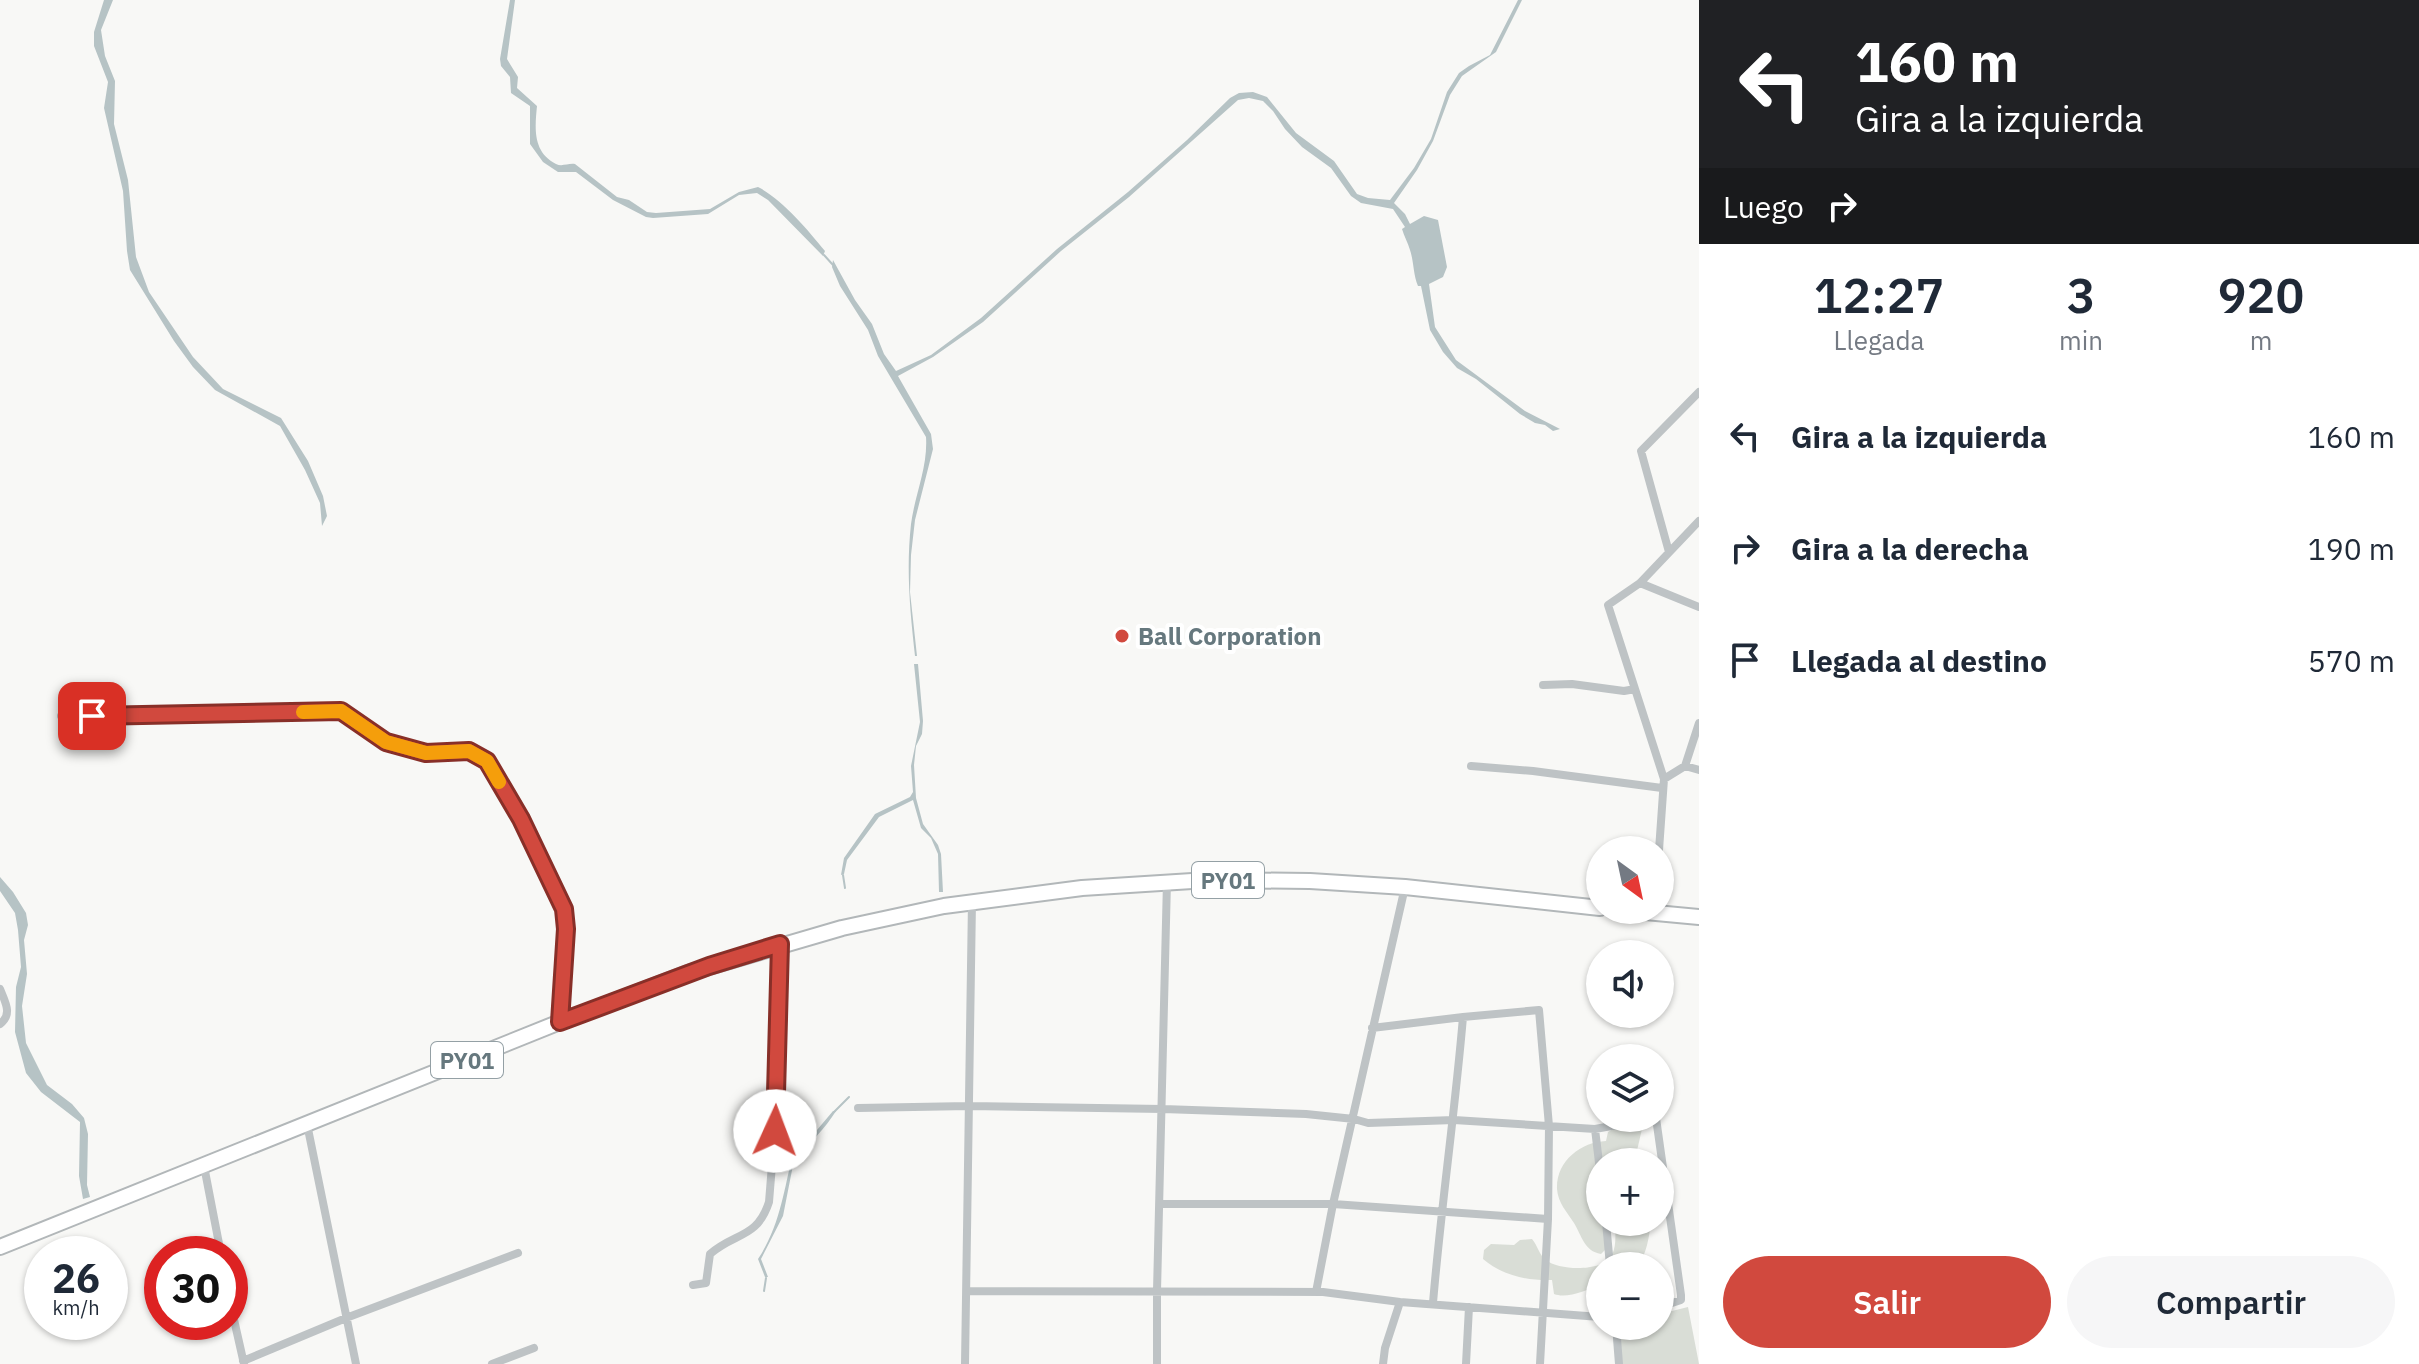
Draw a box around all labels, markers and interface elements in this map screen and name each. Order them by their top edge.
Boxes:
text: 160 m [1855,25,2019,97]
icon: left [1723,32,1827,136]
text: Gira a la izquierda [1855,95,2144,142]
icon: right [1820,184,1864,228]
text: Luego [1723,187,1804,226]
text: 12:27 [1814,264,1944,326]
text: 3 [2067,264,2095,326]
text: 920 [2218,264,2304,326]
text: Llegada [1834,323,1924,357]
text: min [2059,323,2103,357]
text: m [2250,323,2272,357]
icon: left [1723,414,1767,458]
text: Gira a la izquierda [1791,417,2047,456]
text: 160 m [2308,417,2395,456]
icon: right [1723,526,1767,570]
text: Gira a la derecha [1791,529,2029,568]
text: 190 m [2308,529,2395,568]
place label: Ball Corporation [1138,620,1321,652]
marker: Ball Corporation [1113,627,1131,645]
icon: arrive [1723,638,1767,682]
text: Llegada al destino [1791,641,2047,680]
text: 570 m [2308,641,2395,680]
pin [58,682,126,750]
icon: arrive [70,694,114,738]
north arrow [1586,836,1674,924]
map controls [1586,836,1674,1340]
road number: PY01 [1192,862,1264,898]
button: sound [1586,940,1674,1028]
road number: PY01 [431,1042,503,1078]
button: layers [1586,1044,1674,1132]
position arrow [733,1089,817,1173]
button: + [1586,1148,1674,1236]
speed limit sign: 30 [144,1236,248,1340]
text: 26 [52,1252,100,1304]
button: − [1586,1252,1674,1340]
button: Salir [1723,1256,2051,1348]
button: Compartir [2067,1256,2395,1348]
text: km/h [52,1294,100,1321]

